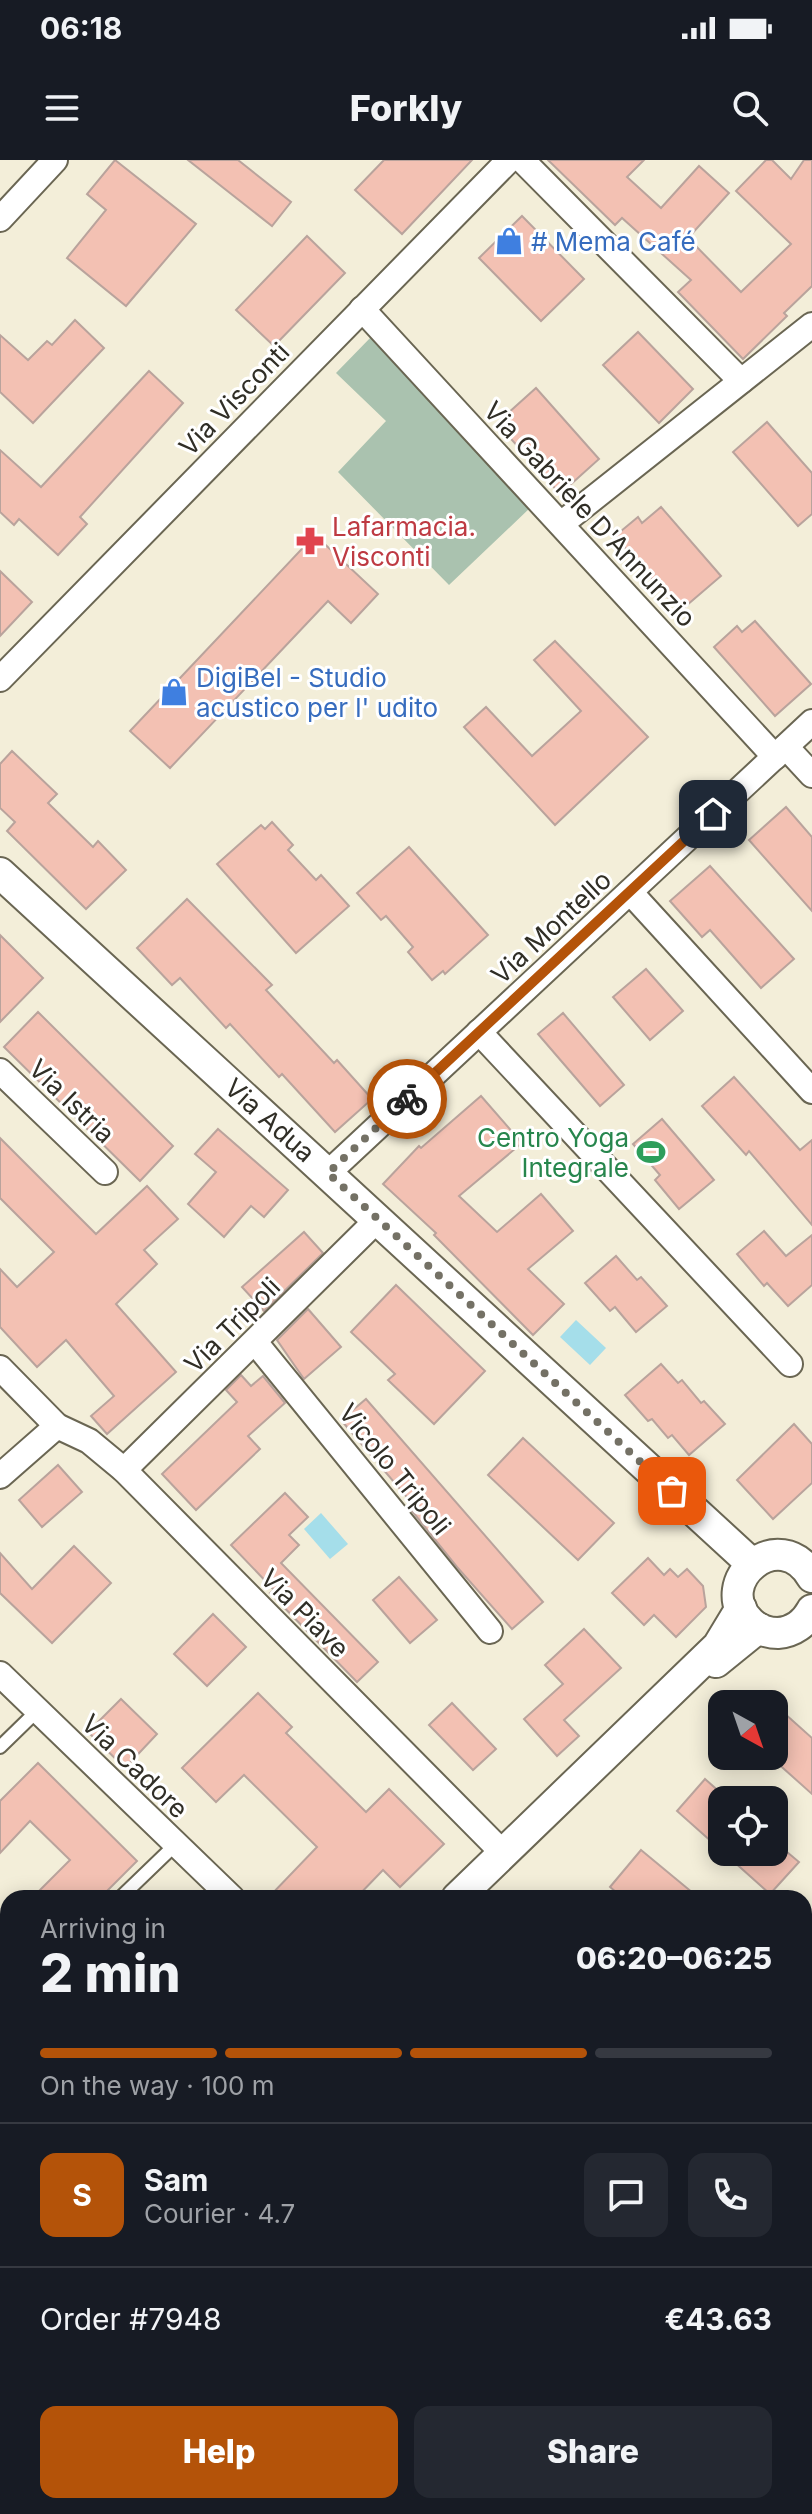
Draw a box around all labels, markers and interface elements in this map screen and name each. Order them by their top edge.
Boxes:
text: 06:18 [40,10,122,46]
icon: menu [40,86,84,130]
text: Forkly [350,86,462,130]
icon: search [728,86,772,130]
shop icon: # Mema Café [494,226,524,256]
place label: # Mema Café [531,226,696,257]
street label: Via Visconti [173,336,295,462]
street label: Via Gabriele D'Annunzio [478,395,702,633]
place label: Lafarmacia. Visconti [332,511,476,572]
pharmacy icon: Lafarmacia. Visconti [295,526,325,556]
place label: DigiBel - Studio acustico per l' udito [196,662,438,723]
shop icon: DigiBel - Studio acustico per l' udito [159,677,189,707]
pin [679,780,747,848]
icon: home [691,792,735,836]
street label: Via Montello [485,864,617,990]
street label: Via Istria [23,1053,121,1149]
courier [367,1059,447,1139]
street label: Via Adua [219,1072,321,1168]
icon: bike [385,1077,429,1121]
place label: Centro Yoga Integrale [477,1122,629,1183]
sports icon: Centro Yoga Integrale [636,1137,666,1167]
street label: Via Tripoli [178,1271,286,1379]
street label: Vicolo Tripoli [333,1397,457,1541]
pin [638,1457,706,1525]
icon: bag [650,1469,694,1513]
street label: Via Piave [254,1562,356,1664]
north arrow [708,1690,788,1770]
map controls [708,1690,788,1866]
street label: Via Cadore [75,1708,195,1824]
button: locate [708,1786,788,1866]
text: Arriving in [40,1913,166,1944]
text: 06:20–06:25 [576,1940,772,1976]
text: 2 min [40,1942,181,2005]
text: On the way · 100 m [40,2070,275,2101]
button: chat [584,2153,668,2237]
button: phone [688,2153,772,2237]
text: Sam [144,2162,208,2198]
text: S [72,2177,92,2213]
text: Courier · 4.7 [144,2198,295,2229]
text: Order #7948 [40,2301,222,2337]
text: €43.63 [664,2301,772,2337]
button: Help [40,2406,398,2498]
button: Share [414,2406,772,2498]

